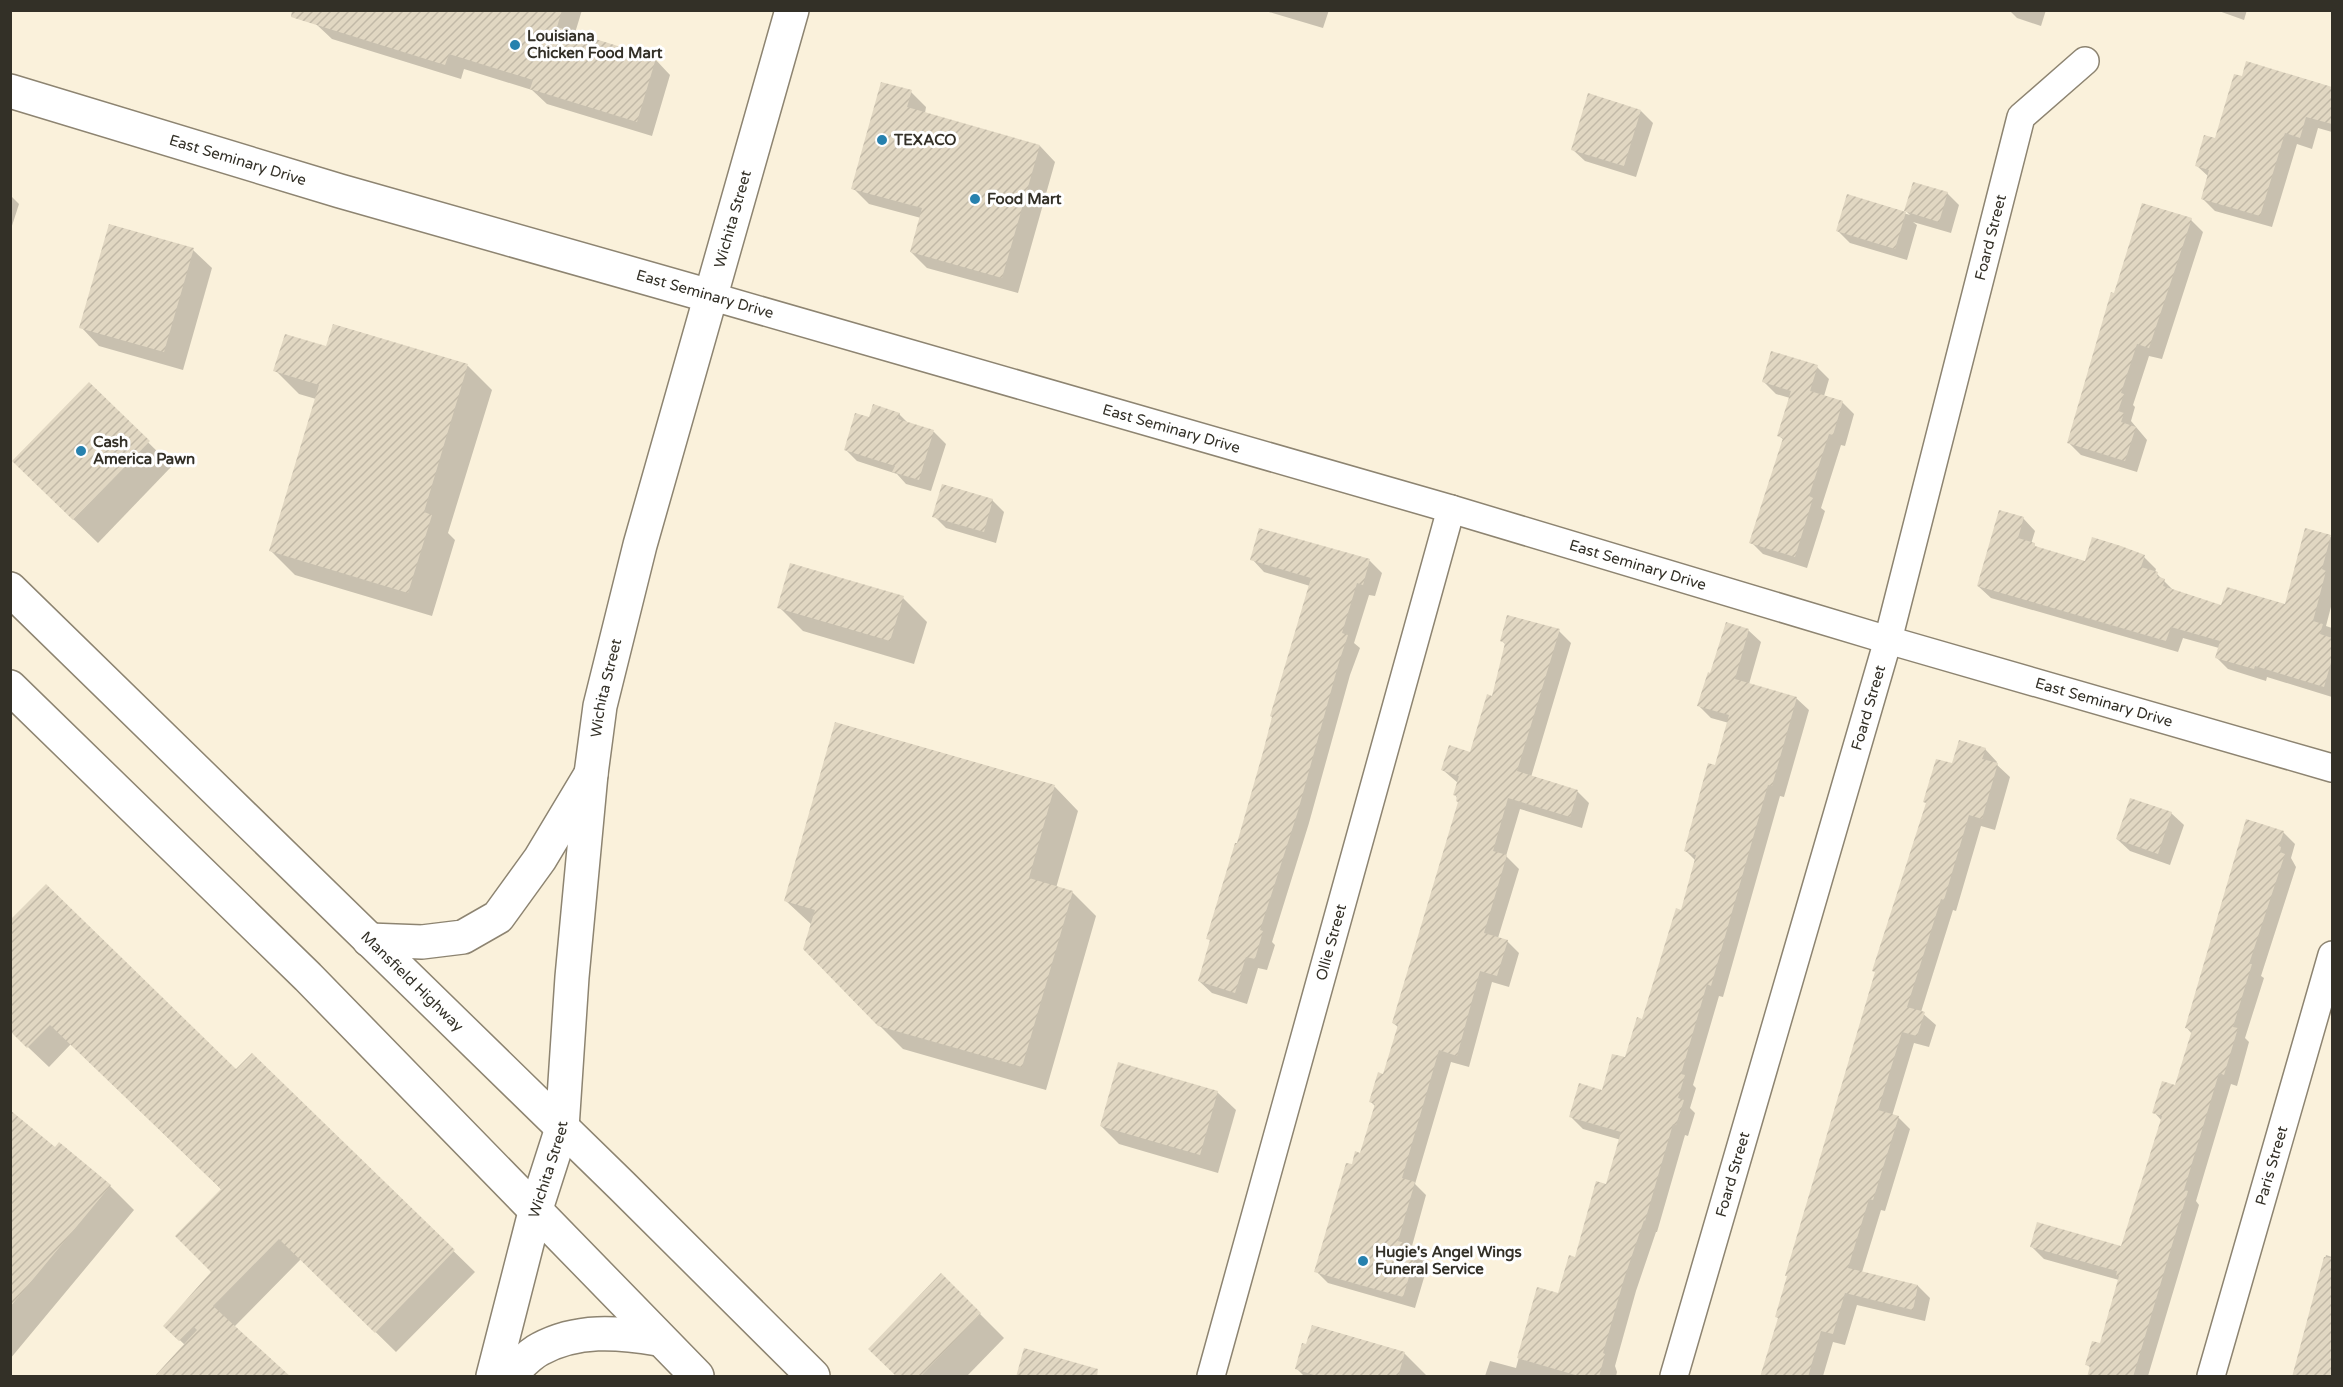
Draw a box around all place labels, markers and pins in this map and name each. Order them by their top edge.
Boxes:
place label: Louisiana Chicken Food Mart [527,27,663,62]
marker: Louisiana Chicken Food Mart [508,38,522,52]
place label: TEXACO [893,131,957,149]
marker: TEXACO [875,133,889,147]
place label: Food Mart [987,190,1062,208]
marker: Food Mart [968,192,982,206]
place label: Cash America Pawn [93,433,195,468]
marker: Cash America Pawn [74,444,88,458]
place label: Hugie's Angel Wings Funeral Service [1375,1243,1522,1278]
marker: Hugie's Angel Wings Funeral Service [1356,1254,1370,1268]

